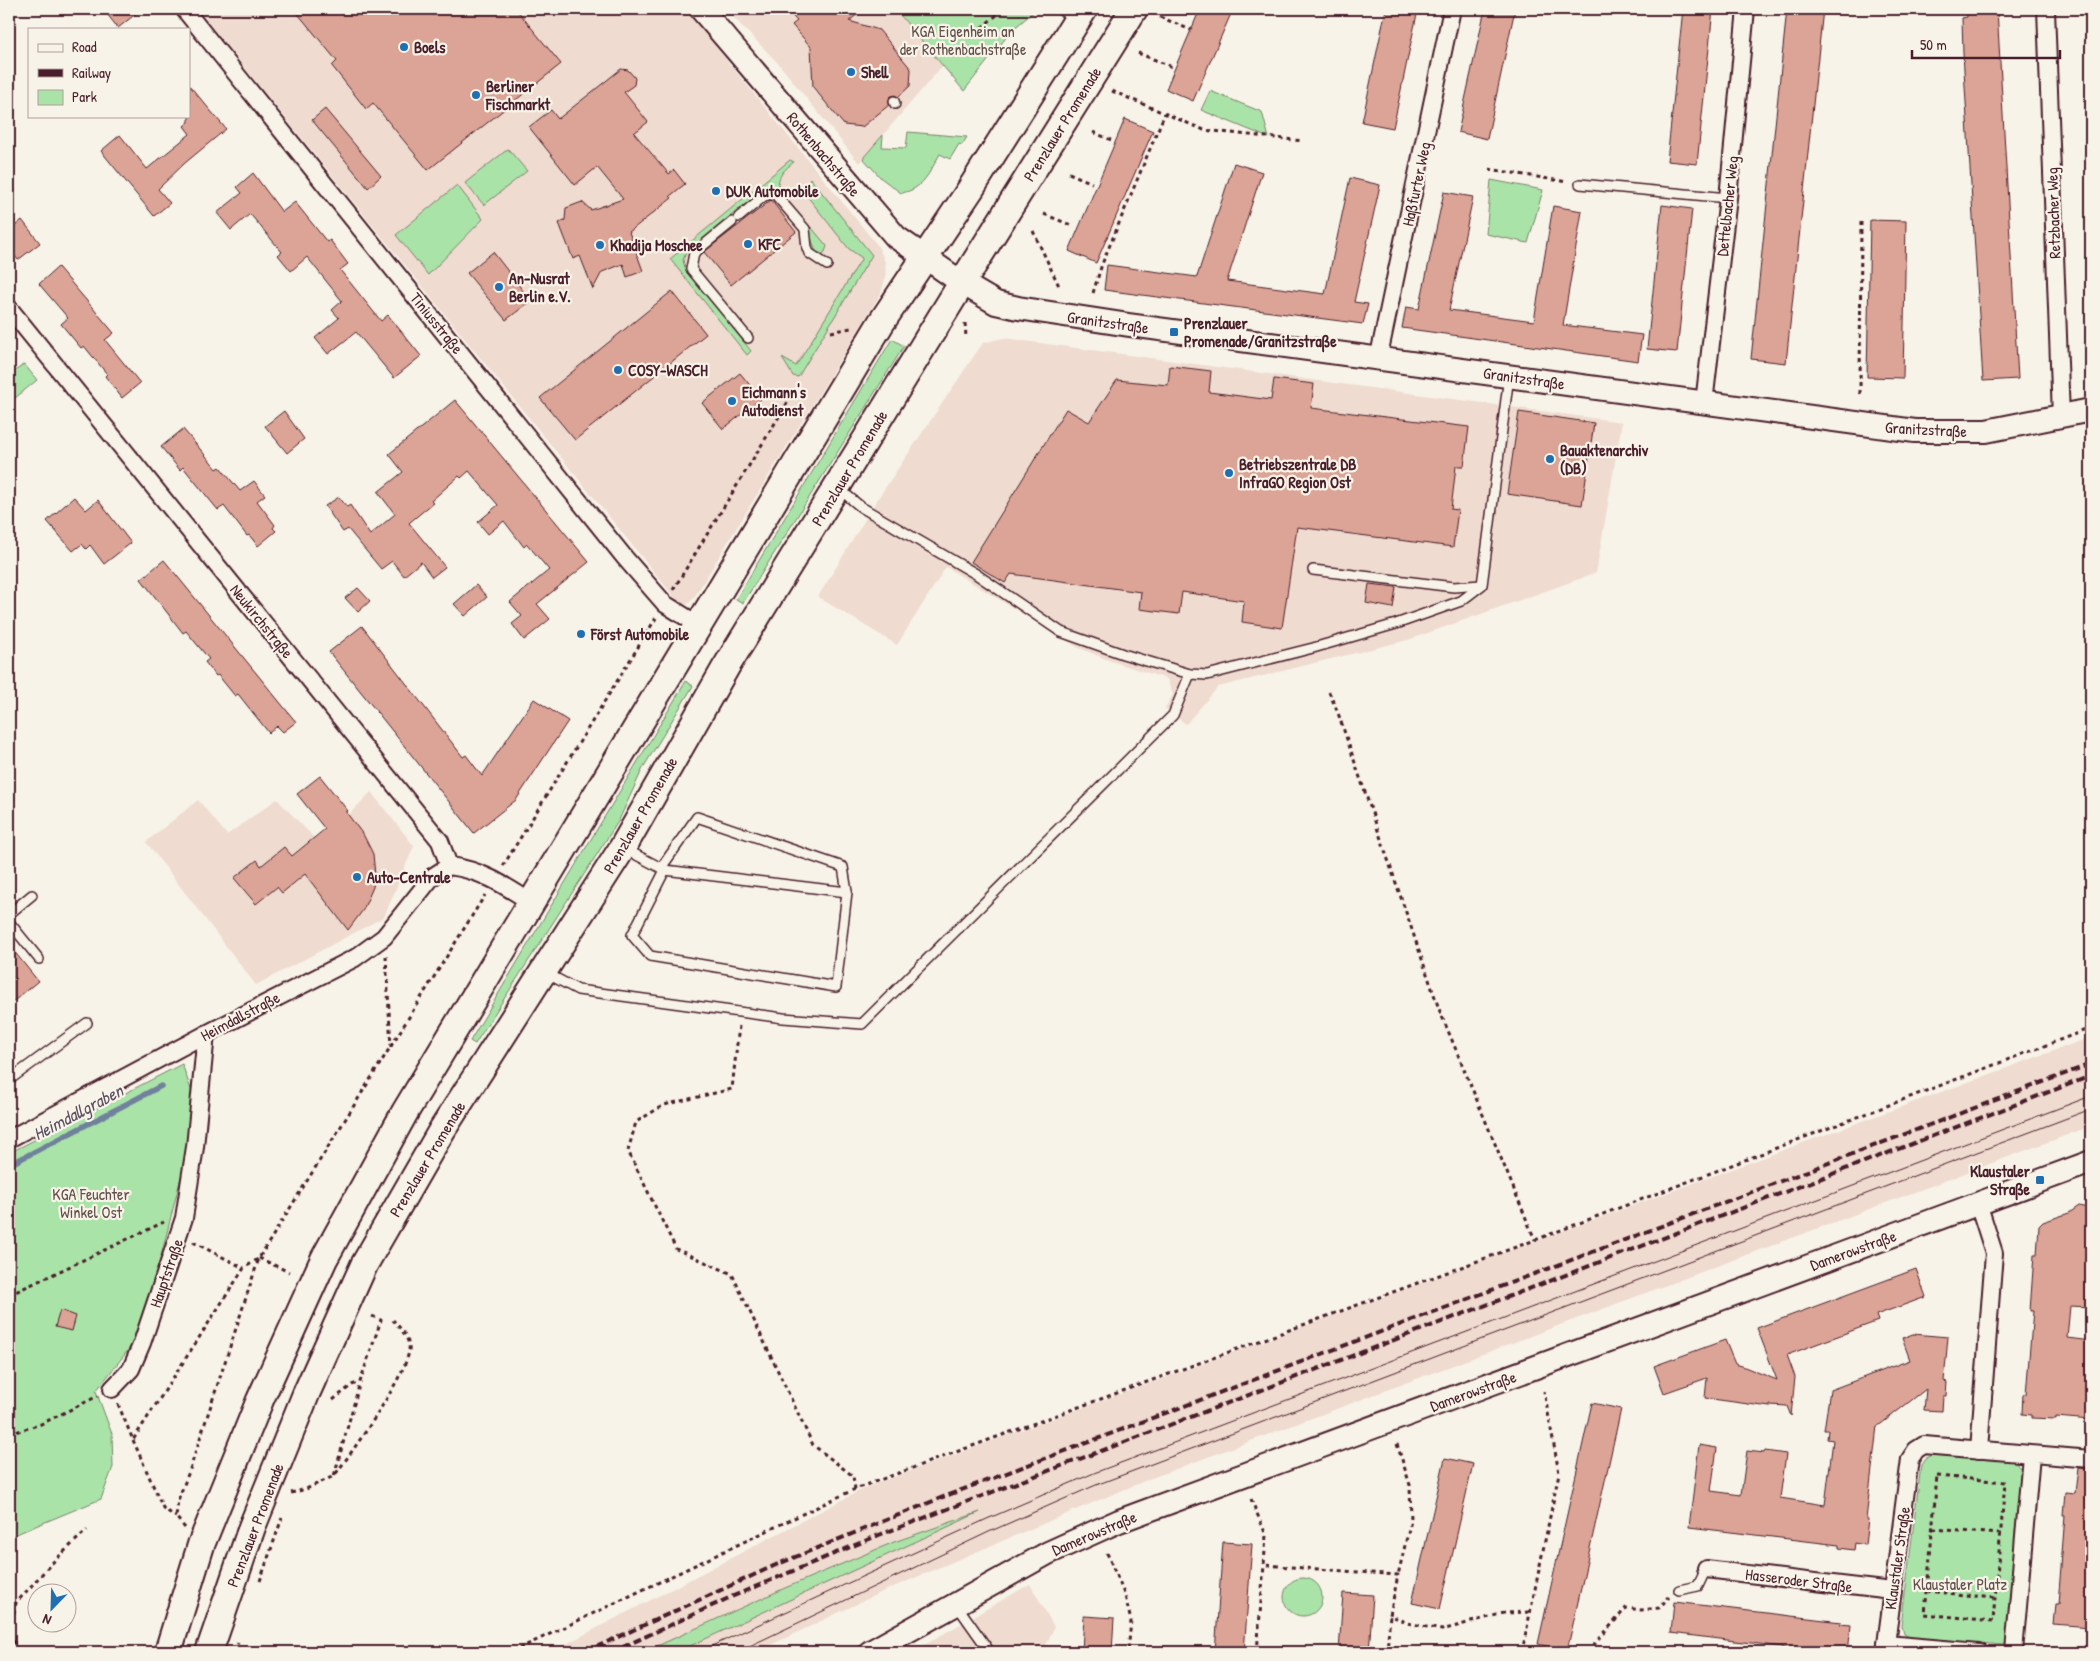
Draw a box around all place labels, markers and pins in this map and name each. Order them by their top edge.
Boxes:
place label: Boels [414,36,446,58]
marker: Boels [398,41,410,53]
place label: Shell [861,61,889,83]
marker: Shell [845,66,857,78]
place label: Berliner Fischmarkt [485,75,551,115]
marker: Berliner Fischmarkt [470,89,482,101]
place label: DUK Automobile [726,180,819,202]
marker: DUK Automobile [710,185,722,197]
place label: KFC [758,233,781,255]
place label: Khadija Moschee [610,234,703,256]
marker: KFC [742,238,754,250]
marker: Khadija Moschee [594,239,606,251]
place label: An-Nusrat Berlin e.V. [509,267,571,307]
marker: An-Nusrat Berlin e.V. [493,281,505,293]
place label: Prenzlauer Promenade/Granitzstraße [1184,312,1337,353]
marker: Prenzlauer Promenade/Granitzstraße [1168,326,1180,338]
place label: COSY-WASCH [628,359,708,381]
marker: COSY-WASCH [612,364,624,376]
place label: Eichmann's Autodienst [742,381,807,421]
marker: Eichmann's Autodienst [726,395,738,407]
place label: Bauaktenarchiv (DB) [1560,439,1649,479]
place label: Betriebszentrale DB InfraGO Region Ost [1239,453,1356,494]
marker: Bauaktenarchiv (DB) [1544,453,1556,465]
marker: Betriebszentrale DB InfraGO Region Ost [1223,467,1235,479]
place label: Först Automobile [590,623,690,645]
marker: Först Automobile [575,628,587,640]
place label: Auto-Centrale [367,866,451,888]
marker: Auto-Centrale [351,871,363,883]
place label: Klaustaler Straße [1970,1160,2031,1201]
marker: Klaustaler Straße [2034,1174,2046,1186]

